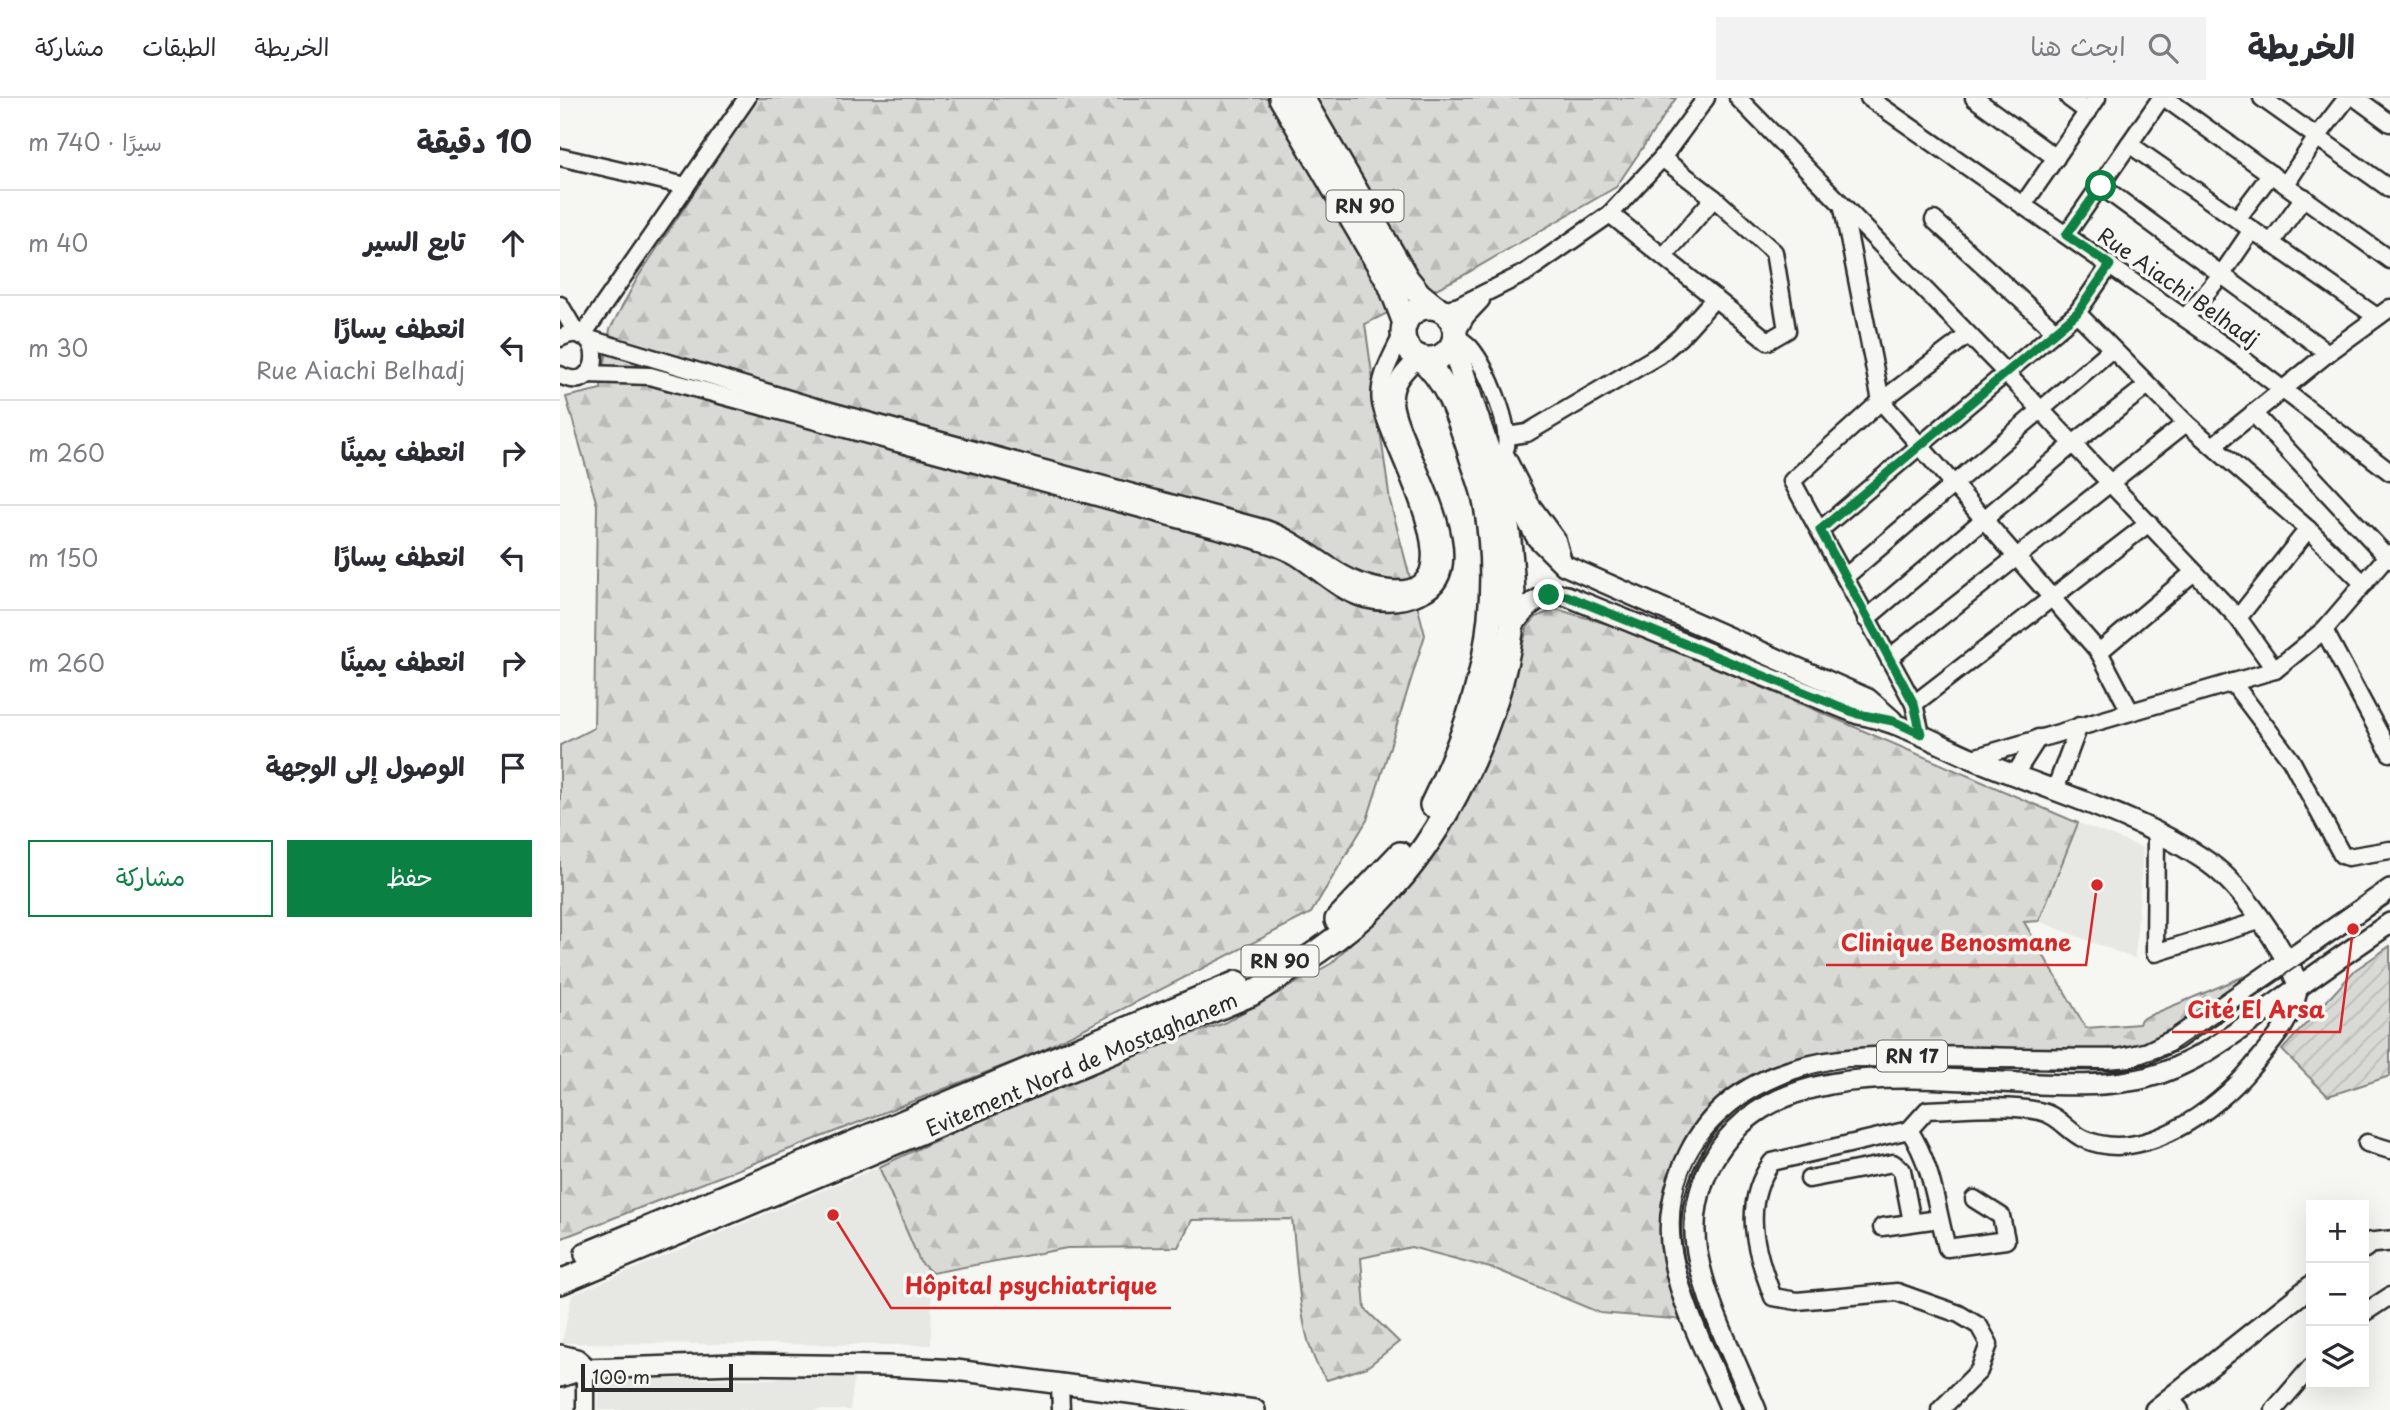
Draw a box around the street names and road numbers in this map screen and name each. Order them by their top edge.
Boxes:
road number: RN 90 [1326,190,1404,222]
street label: Rue Aiachi Belhadj [2092,219,2266,354]
road number: RN 90 [1242,946,1318,976]
street label: Evitement Nord de Mostaghanem [920,983,1242,1144]
road number: RN 17 [1877,1040,1947,1072]

